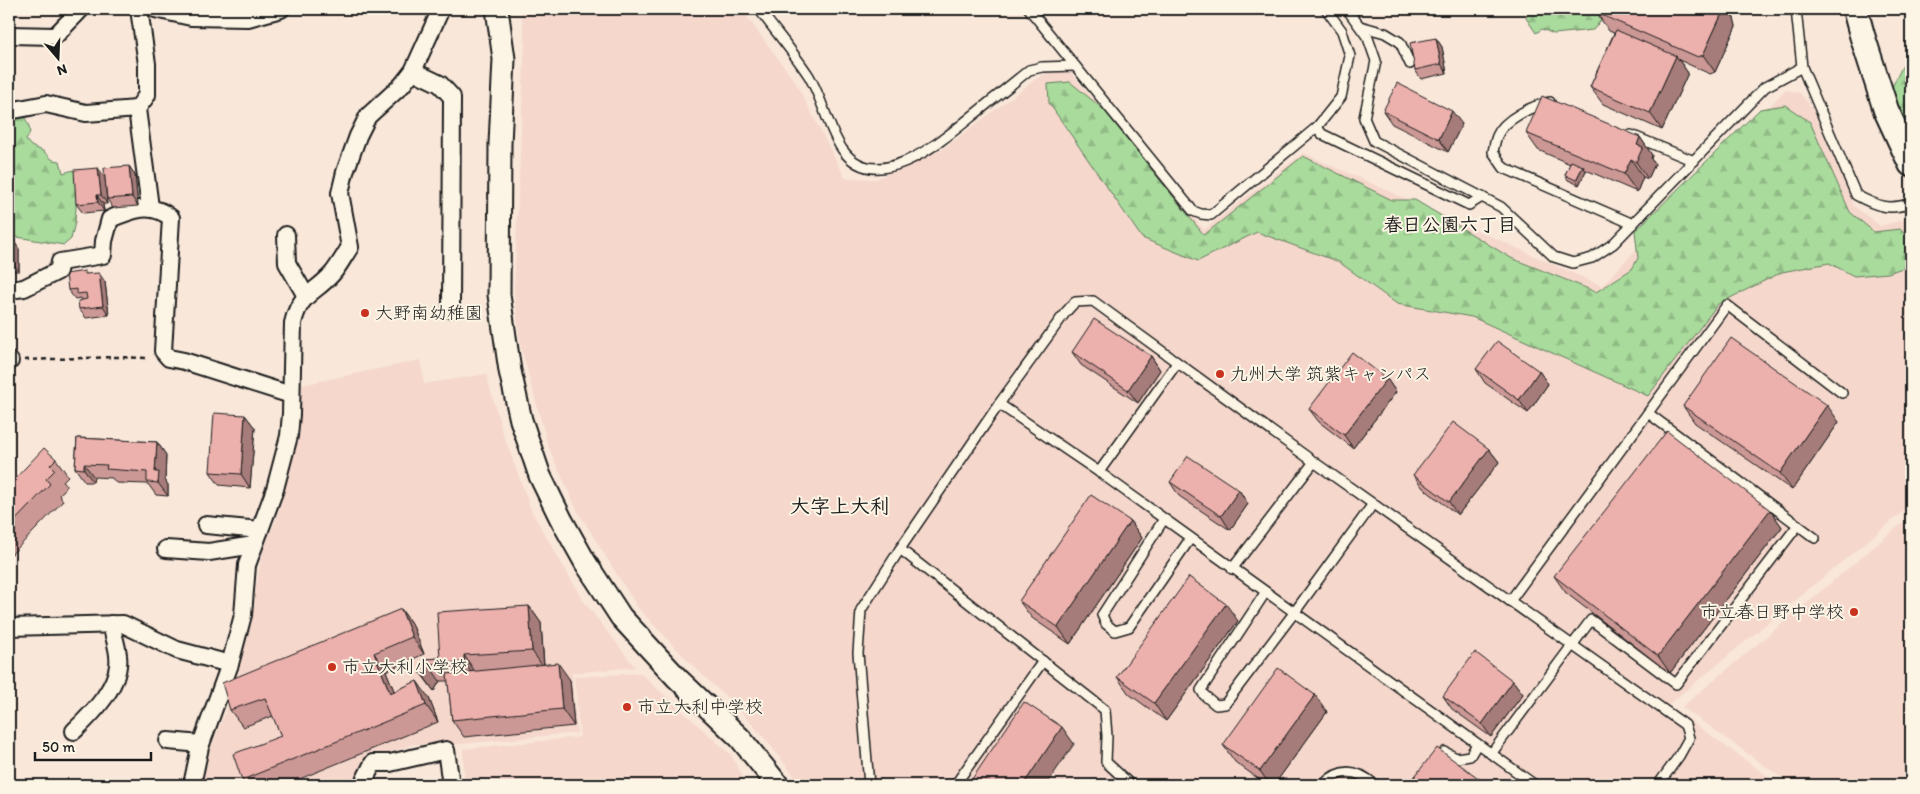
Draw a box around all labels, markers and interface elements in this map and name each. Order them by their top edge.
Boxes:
north arrow [32,32,82,82]
text: N [55,60,69,79]
district label: 春日公園六丁目 [1383,213,1517,236]
place label: 大野南幼稚園 [375,302,483,324]
marker: 大野南幼稚園 [359,307,371,319]
place label: 九州大学 筑紫キャンパス [1230,363,1431,385]
marker: 九州大学 筑紫キャンパス [1214,368,1226,380]
district label: 大字上大利 [790,494,890,518]
place label: 市立春日野中学校 [1700,601,1844,623]
marker: 市立春日野中学校 [1848,606,1860,618]
place label: 市立大利小学校 [342,656,468,678]
marker: 市立大利小学校 [326,661,338,673]
place label: 市立大利中学校 [637,696,763,718]
marker: 市立大利中学校 [621,701,633,713]
scale bar [35,729,151,761]
text: 50 m [42,738,75,756]

